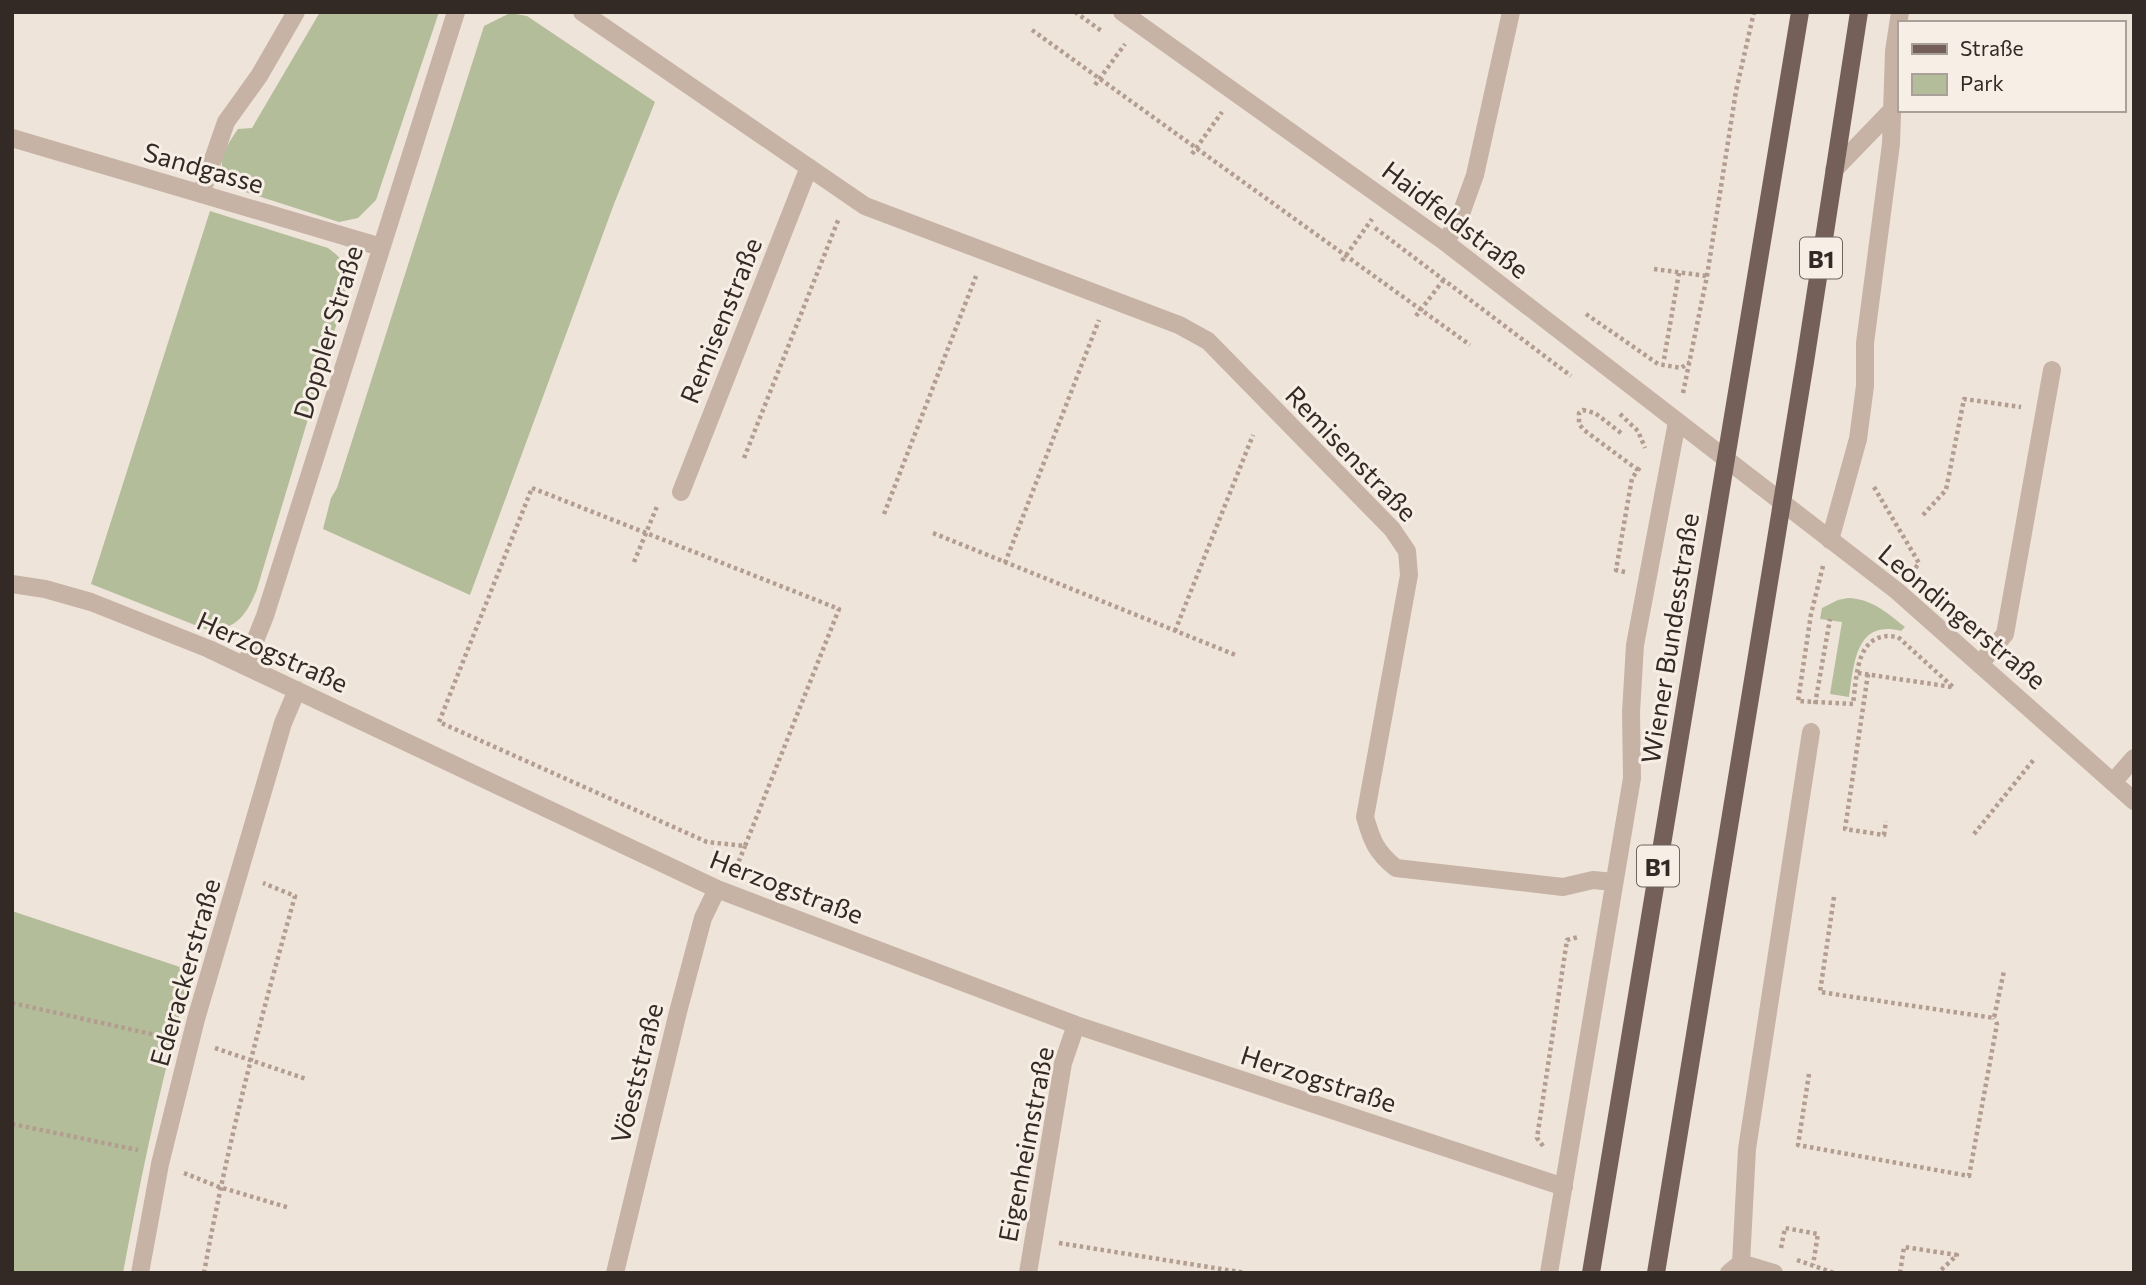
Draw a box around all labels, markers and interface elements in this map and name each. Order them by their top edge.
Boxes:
legend [1898,21,2125,112]
text: Straße [1960,35,2024,60]
text: Park [1960,70,2004,95]
street label: Sandgasse [140,135,268,199]
street label: Haidfeldstraße [1377,154,1535,284]
street label: Remisenstraße [673,233,767,407]
road number: B1 [1800,237,1842,278]
street label: Doppler Straße [286,241,368,423]
street label: Remisenstraße [1280,379,1424,527]
street label: Wiener Bundesstraße [1634,511,1704,765]
street label: Leondingerstraße [1873,537,2053,695]
street label: Herzogstraße [193,604,353,698]
street label: Herzogstraße [706,843,868,929]
road number: B1 [1637,846,1679,886]
street label: Ederackerstraße [142,875,226,1069]
street label: Vöeststraße [604,1000,668,1146]
street label: Herzogstraße [1237,1038,1401,1118]
street label: Eigenheimstraße [991,1044,1059,1244]

